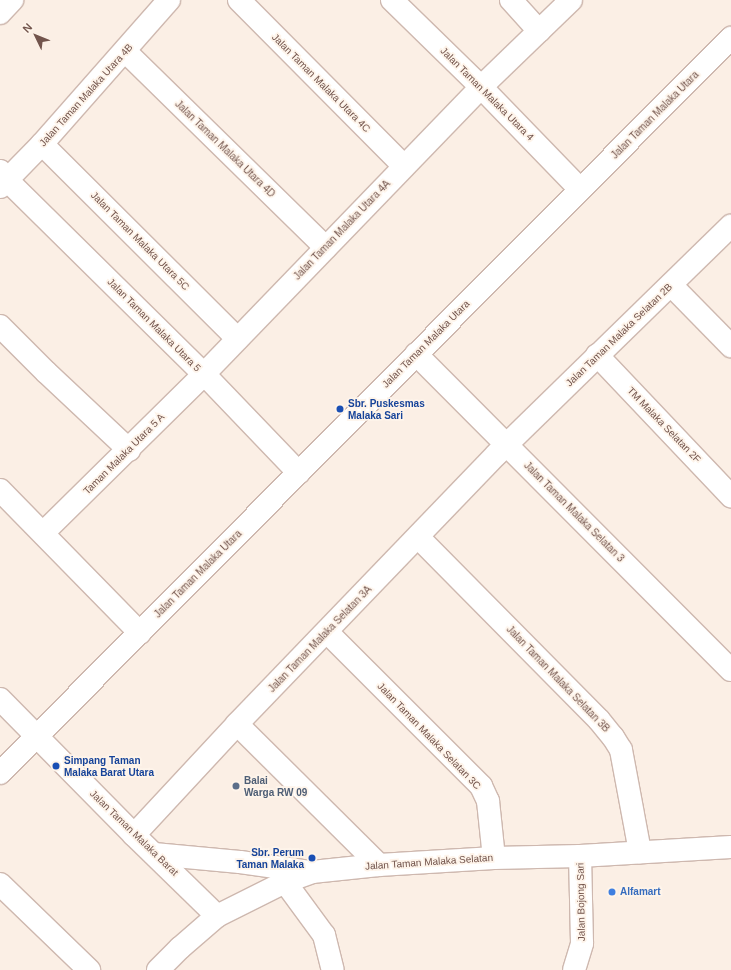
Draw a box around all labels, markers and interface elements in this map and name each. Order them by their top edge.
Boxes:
north arrow [16,16,56,56]
text: N [20,21,34,35]
street label: Jalan Taman Malaka Utara 4C [269,31,373,135]
street label: Jalan Taman Malaka Utara 4B [37,41,135,149]
street label: Jalan Taman Malaka Utara 4 [438,45,536,143]
street label: Jalan Taman Malaka Utara [609,69,701,161]
street label: Jalan Taman Malaka Utara 4D [172,98,278,200]
street label: Jalan Taman Malaka Utara 4A [291,178,393,282]
street label: Jalan Taman Malaka Utara 5C [88,189,192,293]
street label: Jalan Taman Malaka Utara 5 [105,276,203,374]
street label: Jalan Taman Malaka Selatan 2B [563,281,675,389]
street label: Jalan Taman Malaka Utara [380,298,472,390]
street label: TM Malaka Selatan 2F [625,385,703,465]
place label: Sbr. Puskesmas Malaka Sari [348,397,425,420]
marker: Sbr. Puskesmas Malaka Sari [335,404,345,414]
street label: Taman Malaka Utara 5 A [81,411,167,497]
street label: Jalan Taman Malaka Selatan 3 [521,459,627,565]
street label: Jalan Taman Malaka Utara [152,528,244,620]
street label: Jalan Taman Malaka Selatan 3A [266,583,374,695]
street label: Jalan Taman Malaka Selatan 3B [504,623,612,735]
street label: Jalan Taman Malaka Selatan 3C [375,680,483,792]
place label: Simpang Taman Malaka Barat Utara [64,754,154,778]
marker: Simpang Taman Malaka Barat Utara [51,761,61,771]
place label: Balai Warga RW 09 [244,774,307,798]
marker: Balai Warga RW 09 [231,781,241,791]
street label: Jalan Taman Malaka Barat [87,788,181,878]
place label: Sbr. Perum Taman Malaka [236,846,304,870]
street label: Jalan Taman Malaka Selatan [365,852,493,872]
marker: Sbr. Perum Taman Malaka [307,853,317,863]
street label: Jalan Bojong Sari [574,863,588,941]
place label: Alfamart [620,886,661,898]
marker: Alfamart [607,887,617,897]

